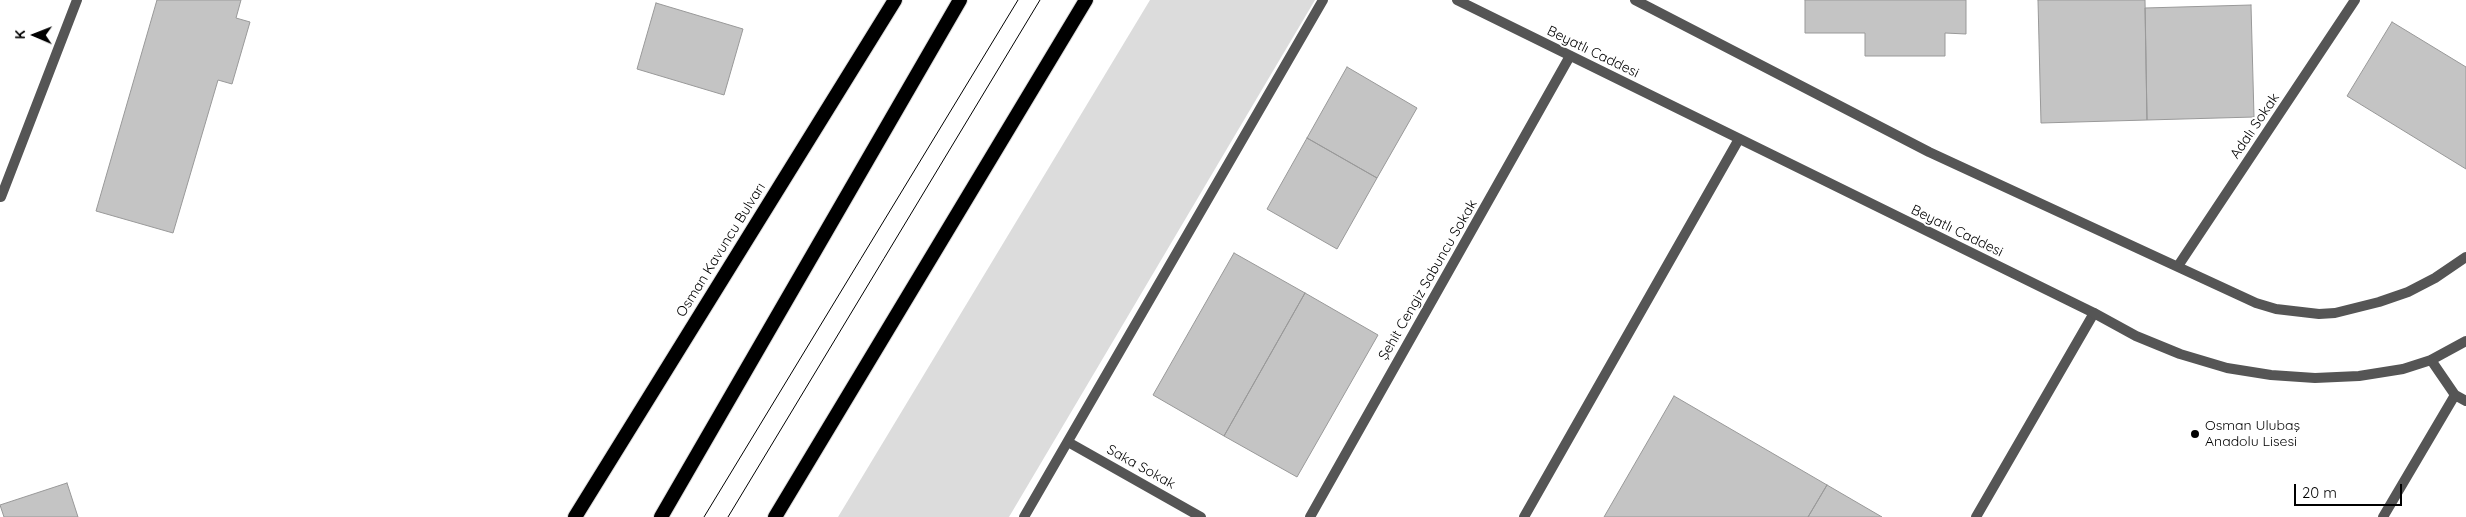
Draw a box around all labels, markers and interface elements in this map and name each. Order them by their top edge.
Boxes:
north arrow [10,10,60,60]
street label: Beyatlı Caddesi [1544,22,1642,82]
text: K [11,30,29,39]
street label: Adalı Sokak [2227,90,2283,162]
street label: Osman Kavuncu Bulvarı [673,180,769,320]
street label: Şehit Cengiz Sabuncu Sokak [1375,197,1481,363]
street label: Beyatlı Caddesi [1908,201,2006,261]
place label: Osman Ulubaş Anadolu Lisesi [2205,418,2300,451]
marker: Osman Ulubaş Anadolu Lisesi [2189,428,2201,440]
street label: Saka Sokak [1104,441,1178,493]
scale bar [2296,474,2404,506]
text: 20 m [2302,483,2337,502]

